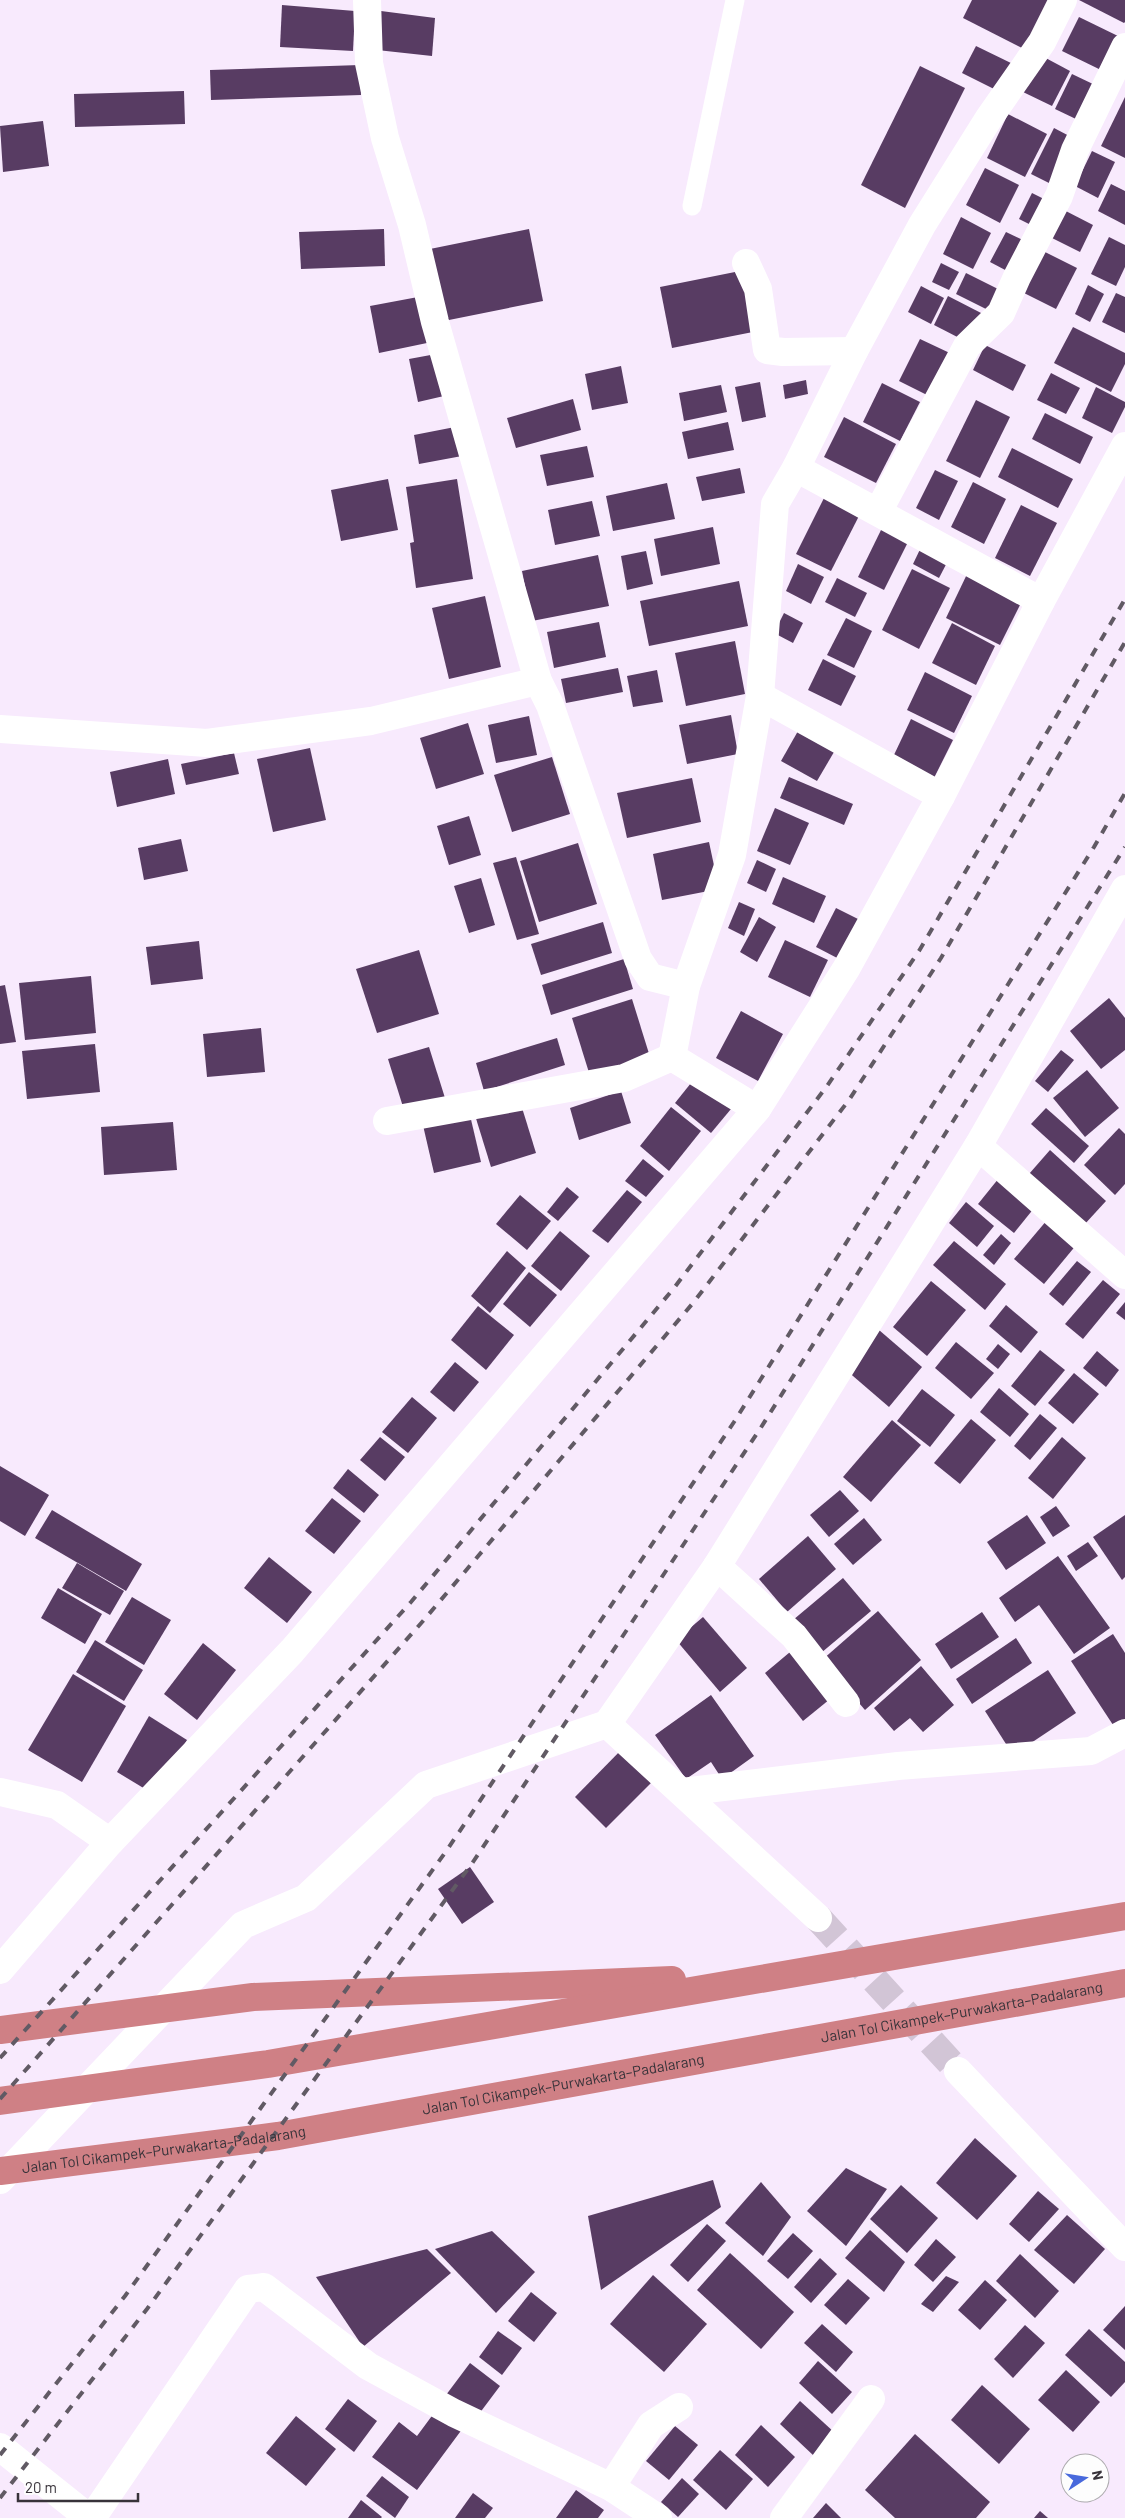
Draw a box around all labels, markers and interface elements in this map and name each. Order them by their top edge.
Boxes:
street label: Jalan Tol Cikampek–Purwakarta–Padalarang [819,1977,1104,2046]
street label: Jalan Tol Cikampek–Purwakarta–Padalarang [421,2049,705,2118]
street label: Jalan Tol Cikampek–Purwakarta–Padalarang [21,2121,307,2176]
north arrow [1060,2453,1110,2503]
text: N [1089,2469,1107,2482]
scale bar [18,2470,138,2502]
text: 20 m [25,2478,57,2496]

